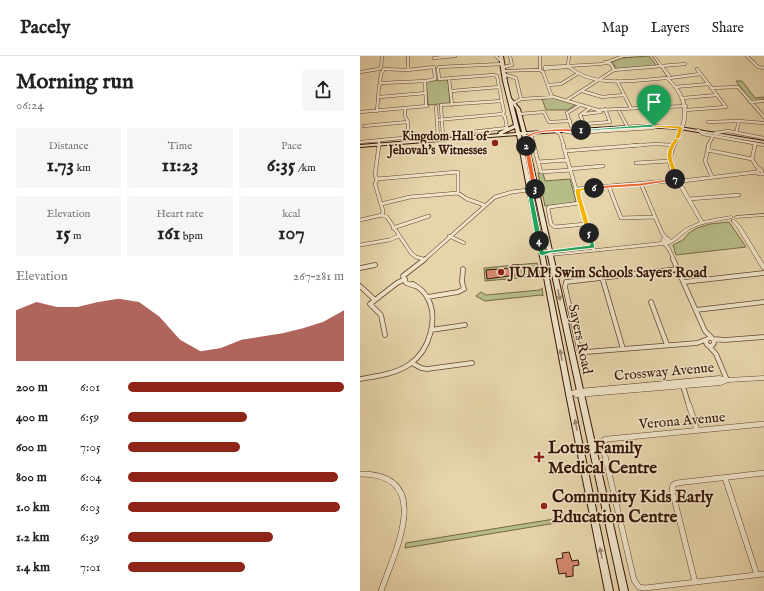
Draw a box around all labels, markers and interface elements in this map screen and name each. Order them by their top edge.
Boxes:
text: Pacely [20,16,70,40]
text: Map [602,19,629,37]
text: Layers [651,19,690,37]
text: Share [712,19,744,37]
text: Morning run [16,68,134,96]
button: share [302,69,344,111]
pin [637,85,671,126]
icon: arrive [643,91,665,113]
text: 06:24 [16,97,44,114]
pin: 1 [571,120,591,140]
text: 1 [579,123,583,137]
place label: Kingdom Hall of Jehovah's Witnesses [386,129,490,159]
pin: 2 [516,136,536,156]
marker: Kingdom Hall of Jehovah's Witnesses [490,138,500,148]
text: Distance [49,139,89,153]
text: Time [168,139,192,153]
text: Pace [281,139,302,153]
text: 2 [523,139,529,153]
text: 1.73 [47,153,74,178]
text: 11:23 [161,153,199,178]
text: 6:35 [267,153,295,178]
text: km [74,161,91,175]
text: /km [295,161,316,175]
pin: 7 [665,169,685,189]
text: 7 [672,172,678,186]
pin: 6 [584,178,604,198]
pin: 3 [525,179,545,199]
text: 6 [592,181,596,195]
text: 3 [533,182,537,196]
text: Elevation [47,207,90,221]
text: Heart rate [157,207,203,221]
text: kcal [282,207,301,221]
text: 15 [56,221,71,246]
text: 161 [157,221,180,246]
text: 107 [278,221,305,246]
pin: 5 [579,223,599,243]
text: 5 [587,226,591,240]
text: m [71,229,81,243]
text: bpm [180,229,203,243]
pin: 4 [529,231,549,251]
text: 4 [536,234,542,248]
place label: JUMP! Swim Schools Sayers Road [507,264,707,282]
marker: JUMP! Swim Schools Sayers Road [496,267,506,277]
text: Elevation [16,268,68,285]
text: 267–281 m [293,268,344,285]
one-way arrow [556,289,562,302]
street label: Sayers Road [564,303,596,376]
one-way arrow [558,349,564,361]
street label: Crossway Avenue [613,359,715,385]
text: 200 m [16,379,48,396]
text: 6:01 [80,379,100,396]
street label: Verona Avenue [637,408,727,434]
text: 400 m [16,409,48,426]
text: 6:59 [80,409,99,426]
one-way arrow [572,419,578,431]
place label: Lotus Family Medical Centre [548,438,657,479]
text: 600 m [16,439,47,456]
text: 7:05 [80,439,101,456]
marker: Lotus Family Medical Centre [533,451,545,463]
text: 800 m [16,469,47,486]
text: 6:04 [80,469,102,486]
place label: Community Kids Early Education Centre [552,487,714,528]
text: 1.0 km [16,499,50,516]
text: 6:03 [80,499,100,516]
marker: Community Kids Early Education Centre [539,501,549,511]
text: 1.2 km [16,529,50,546]
text: 6:39 [80,529,99,546]
one-way arrow [598,547,604,559]
text: 1.4 km [16,559,50,576]
text: 7:01 [80,559,101,576]

